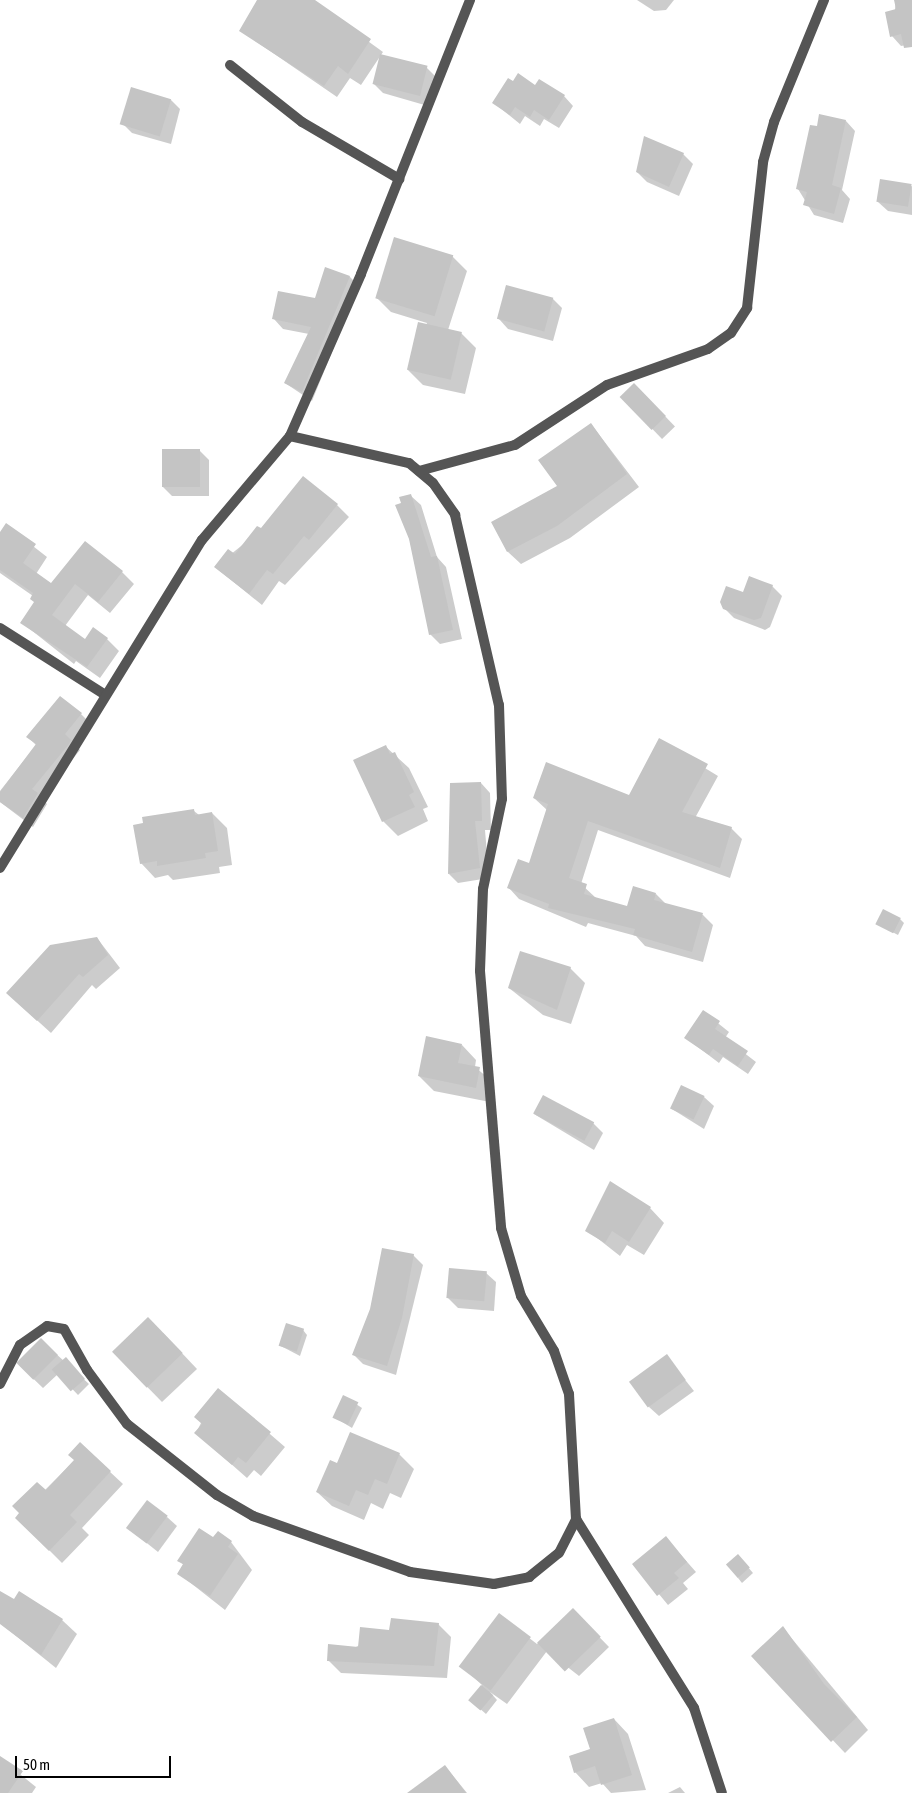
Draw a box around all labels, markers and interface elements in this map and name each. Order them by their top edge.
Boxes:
scale bar [18,1746,174,1778]
text: 50 m [23,1756,50,1773]

